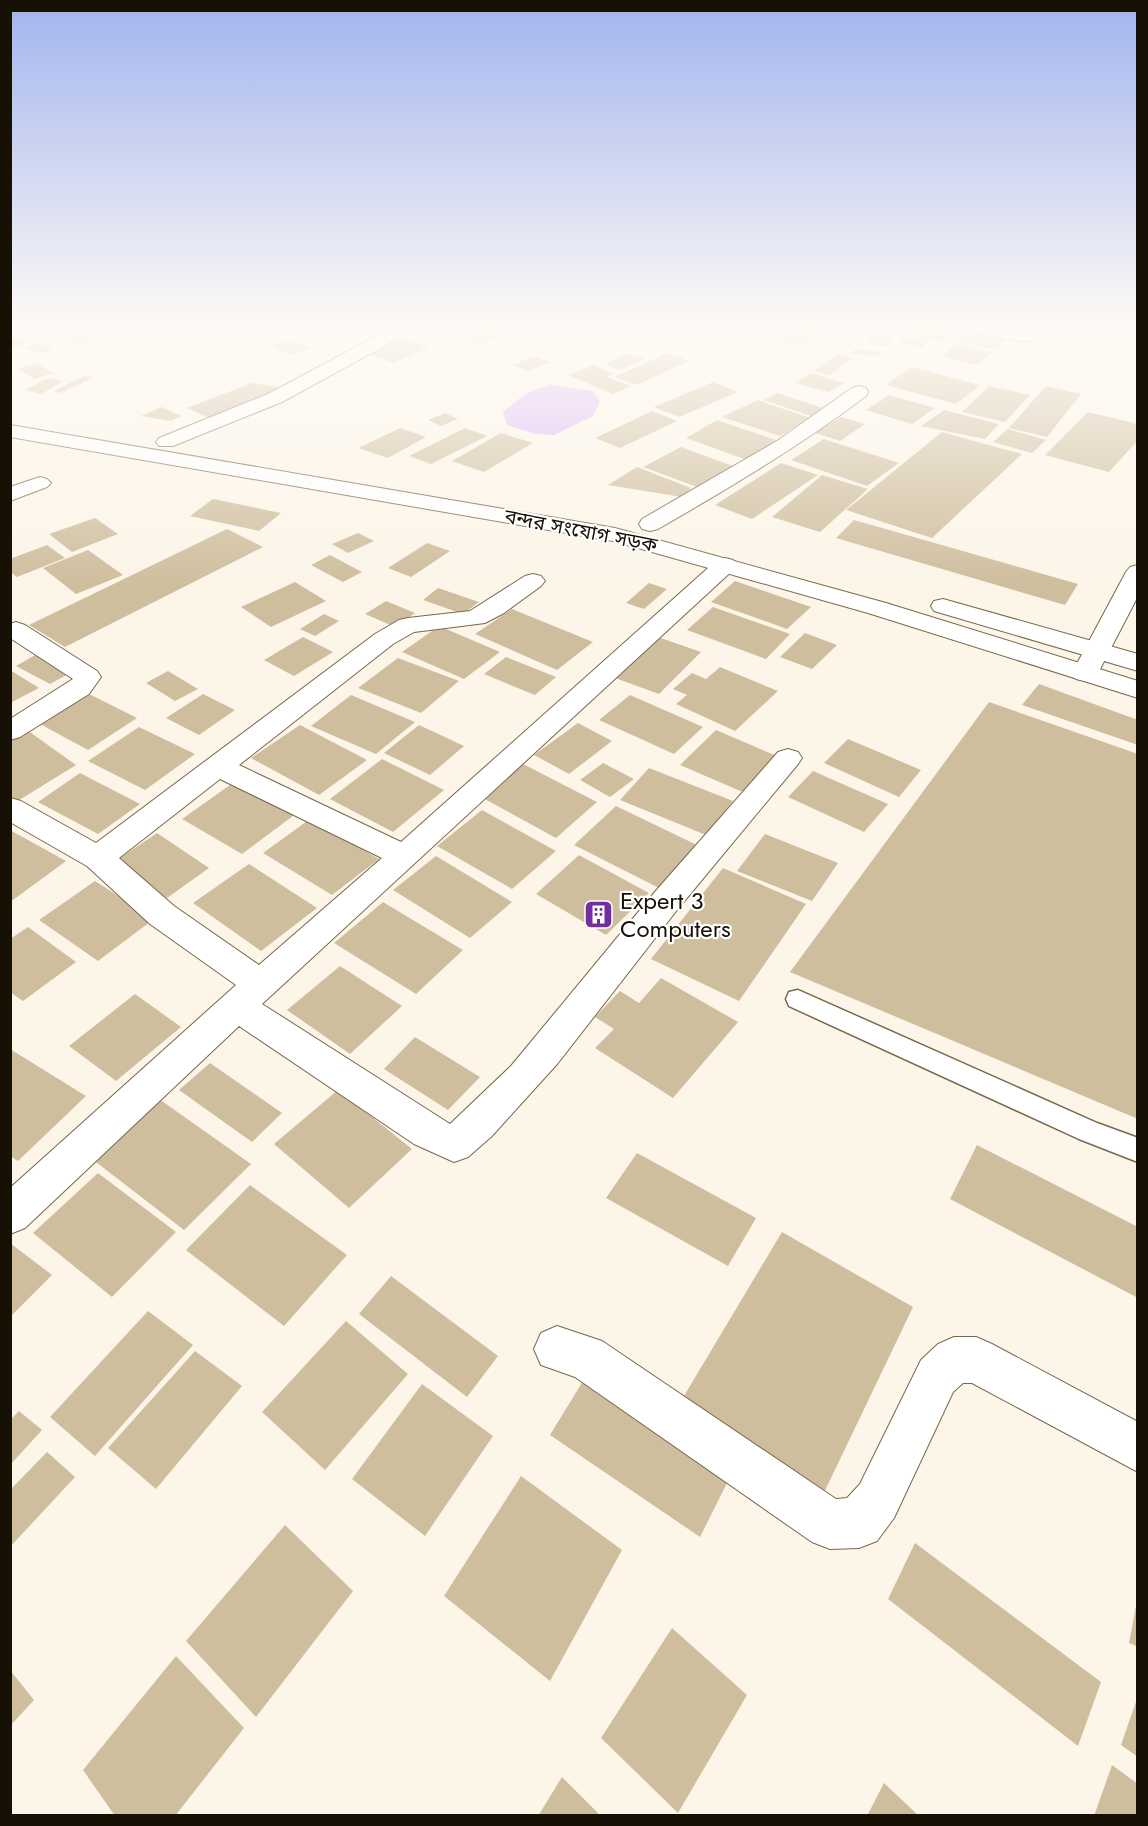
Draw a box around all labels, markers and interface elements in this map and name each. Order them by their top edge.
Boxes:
street label: বন্দর সংযোগ সড়ক [501,502,661,560]
place label: Expert 3 Computers [620,883,731,946]
building icon: Expert 3 Computers [583,898,615,930]

